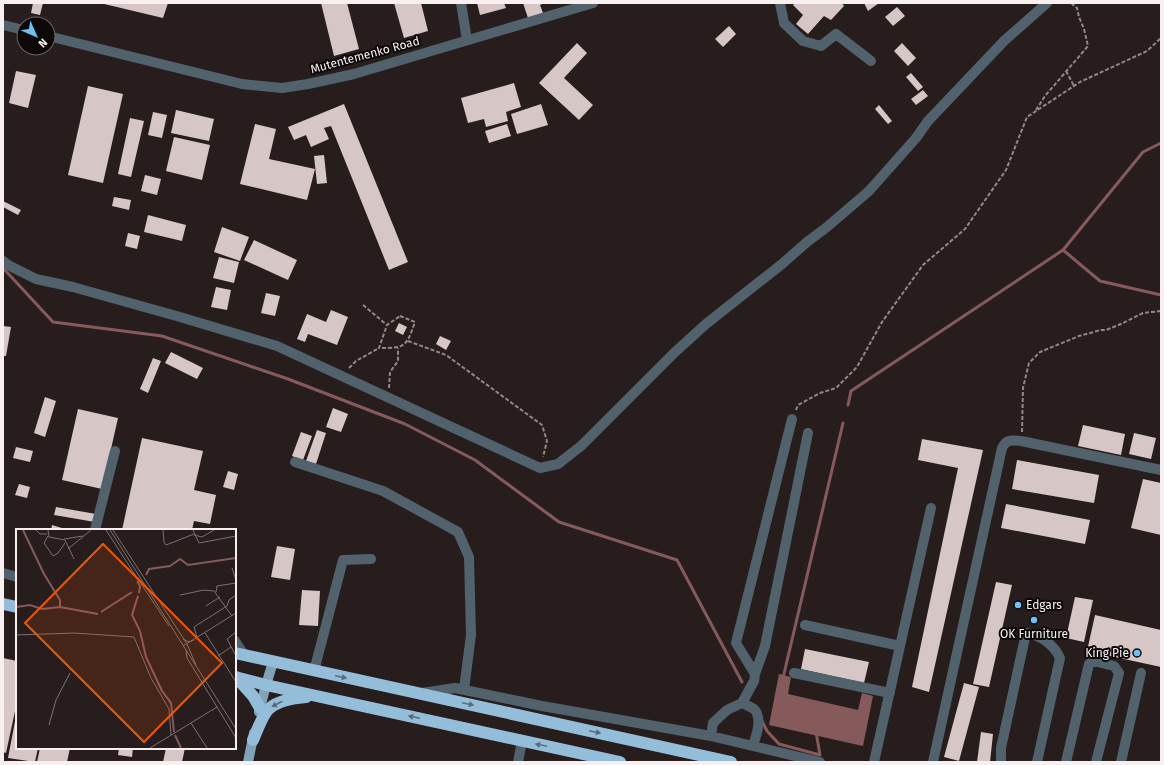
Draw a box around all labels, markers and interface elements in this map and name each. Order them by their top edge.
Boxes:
north arrow [16,16,56,56]
street label: Mutentemenko Road [309,34,421,76]
text: N [36,36,50,50]
inset map [16,529,236,749]
place label: Edgars [1026,598,1062,612]
marker: Edgars [1013,600,1023,610]
marker: OK Furniture [1029,615,1039,625]
place label: OK Furniture [1000,627,1068,641]
place label: King Pie [1085,646,1129,660]
marker: King Pie [1132,648,1142,658]
one-way arrow [335,674,348,680]
one-way arrow [272,701,283,708]
one-way arrow [462,702,475,708]
one-way arrow [408,714,420,720]
one-way arrow [589,730,601,736]
one-way arrow [535,741,547,747]

